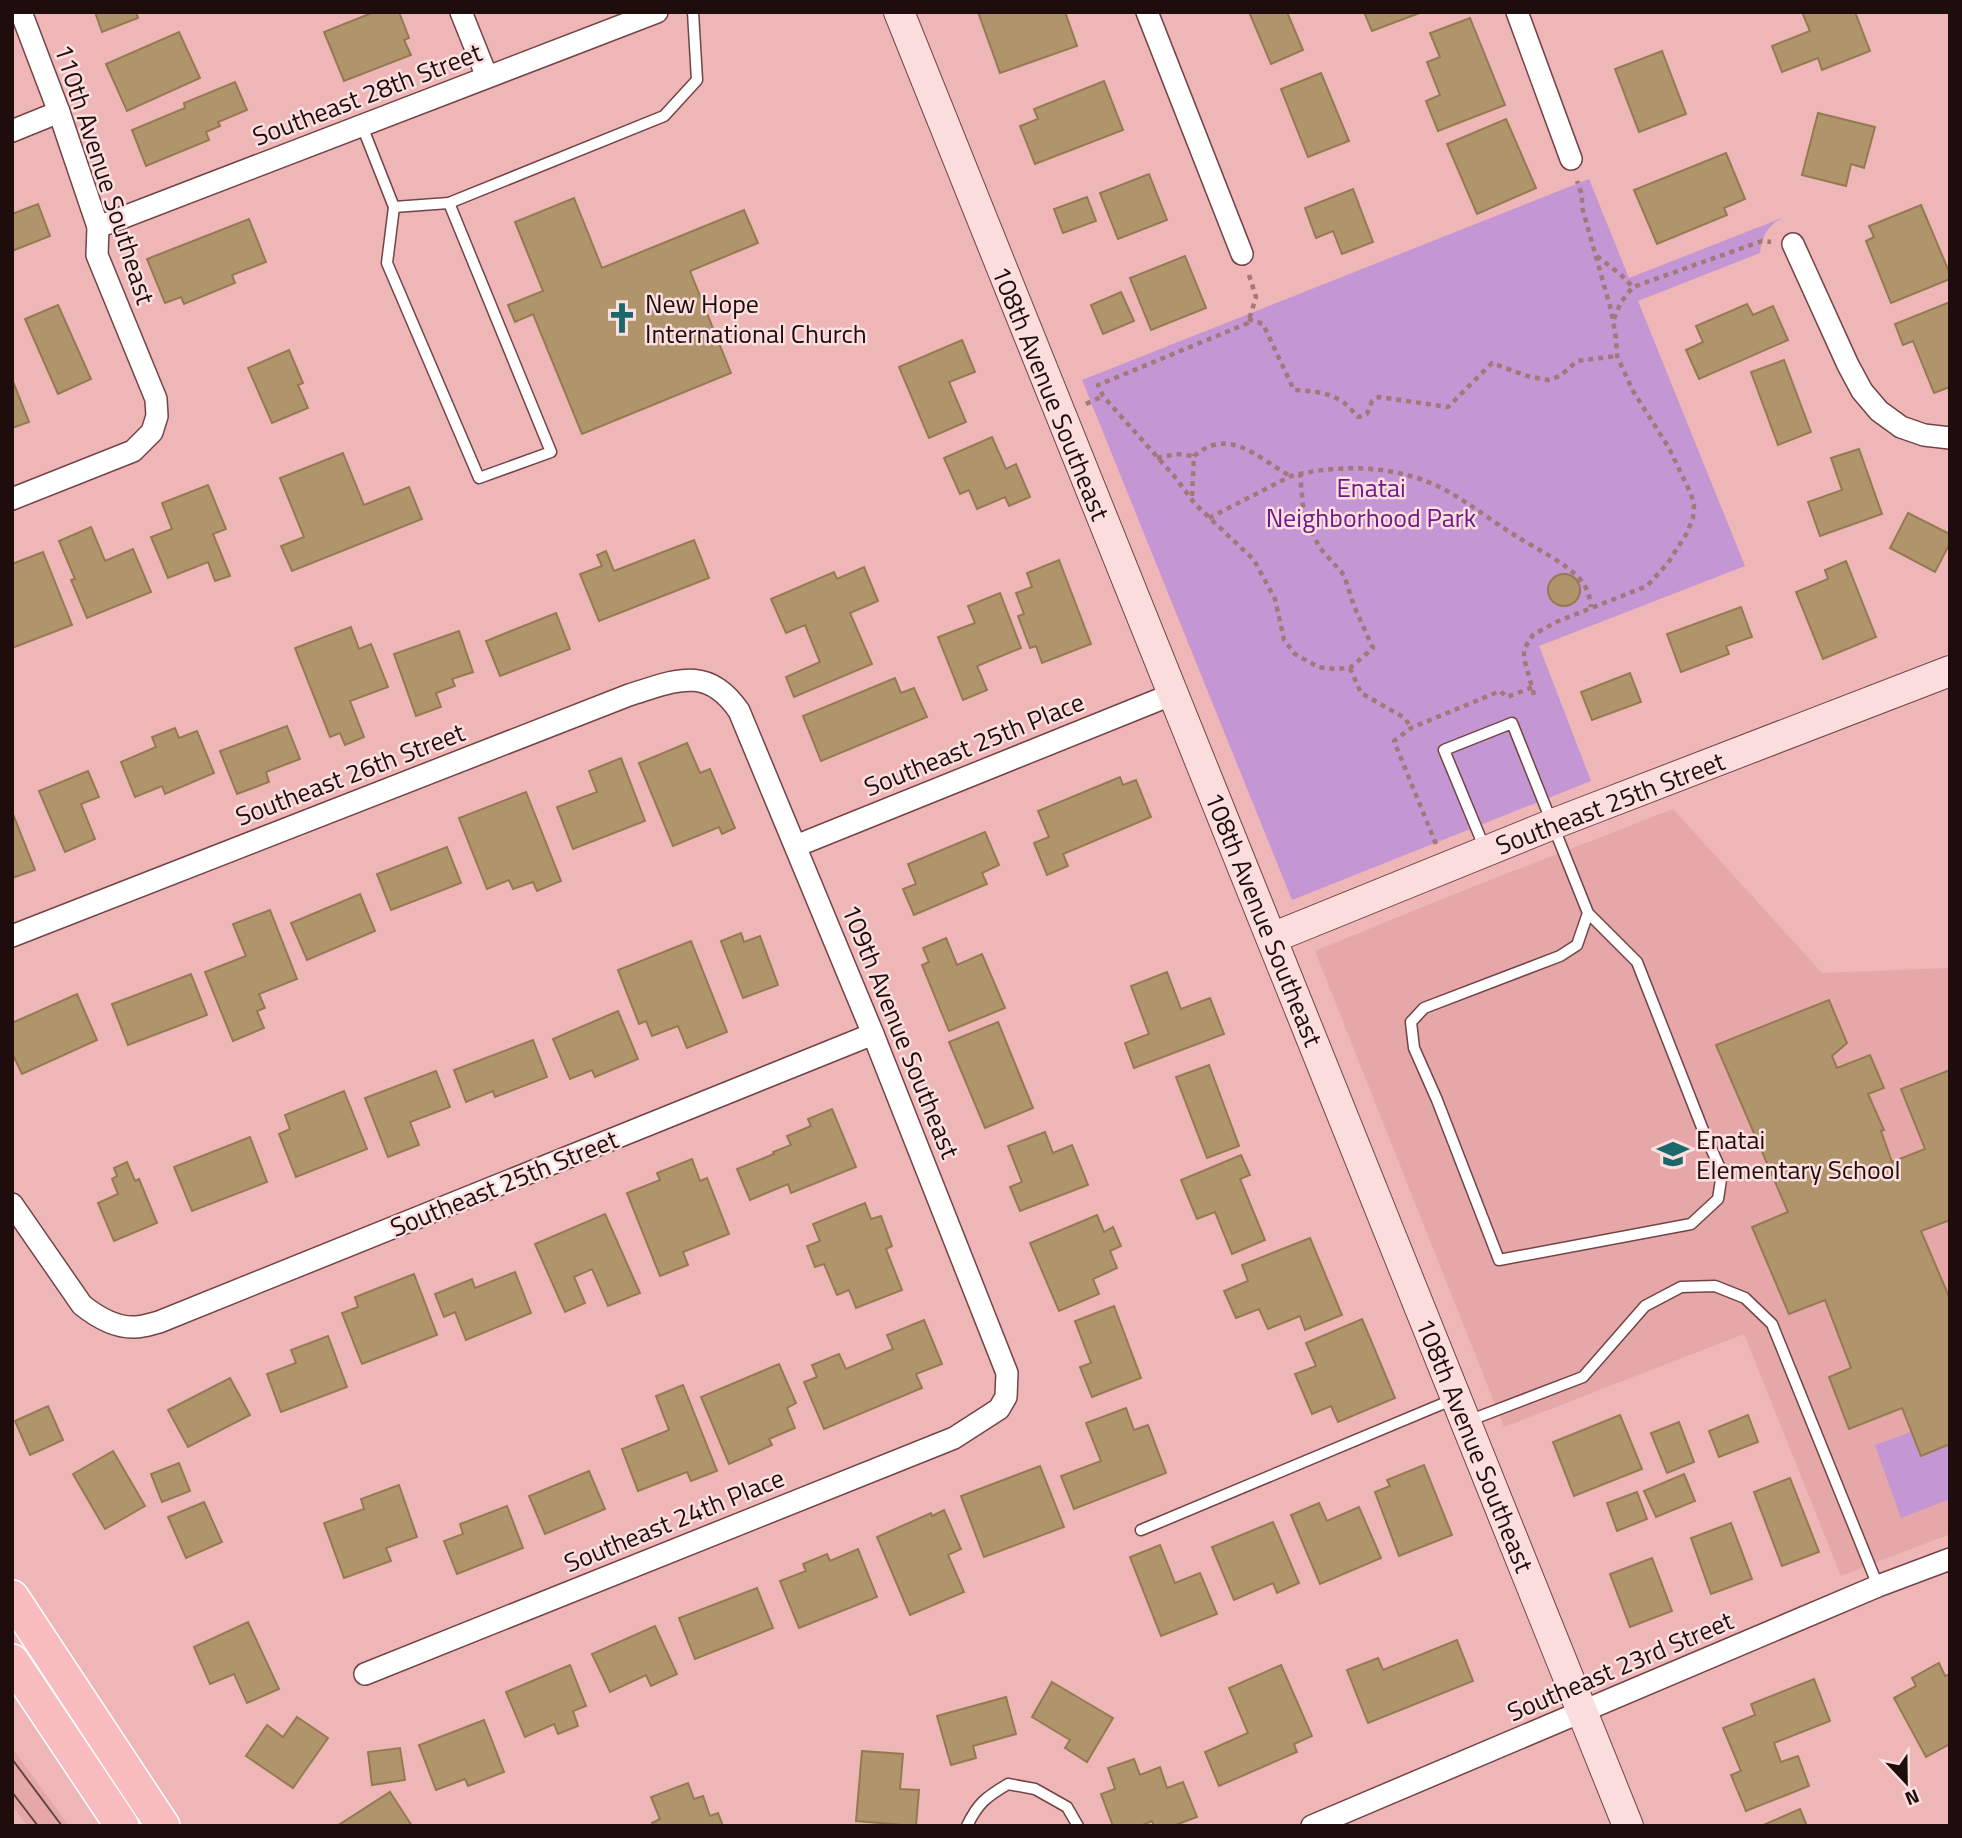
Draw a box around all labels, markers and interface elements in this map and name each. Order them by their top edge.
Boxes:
street label: Southeast 28th Street [247,32,487,156]
street label: 110th Avenue Southeast [44,39,166,309]
street label: 108th Avenue Southeast [982,260,1120,526]
place label: New Hope International Church [645,284,867,353]
church icon: New Hope International Church [605,301,639,335]
park label: Enatai Neighborhood Park [1266,468,1476,537]
street label: Southeast 25th Place [858,682,1090,806]
street label: Southeast 26th Street [230,712,470,836]
street label: Southeast 25th Street [1490,741,1730,865]
street label: 108th Avenue Southeast [1195,786,1333,1052]
street label: 109th Avenue Southeast [832,898,970,1164]
street label: Southeast 25th Street [384,1119,624,1247]
place label: Enatai Elementary School [1696,1120,1901,1189]
school or university icon: Enatai Elementary School [1656,1137,1690,1171]
street label: 108th Avenue Southeast [1406,1312,1544,1578]
street label: Southeast 24th Place [558,1458,790,1582]
street label: Southeast 23rd Street [1501,1601,1739,1731]
north arrow [1871,1747,1941,1817]
text: N [1901,1782,1924,1814]

